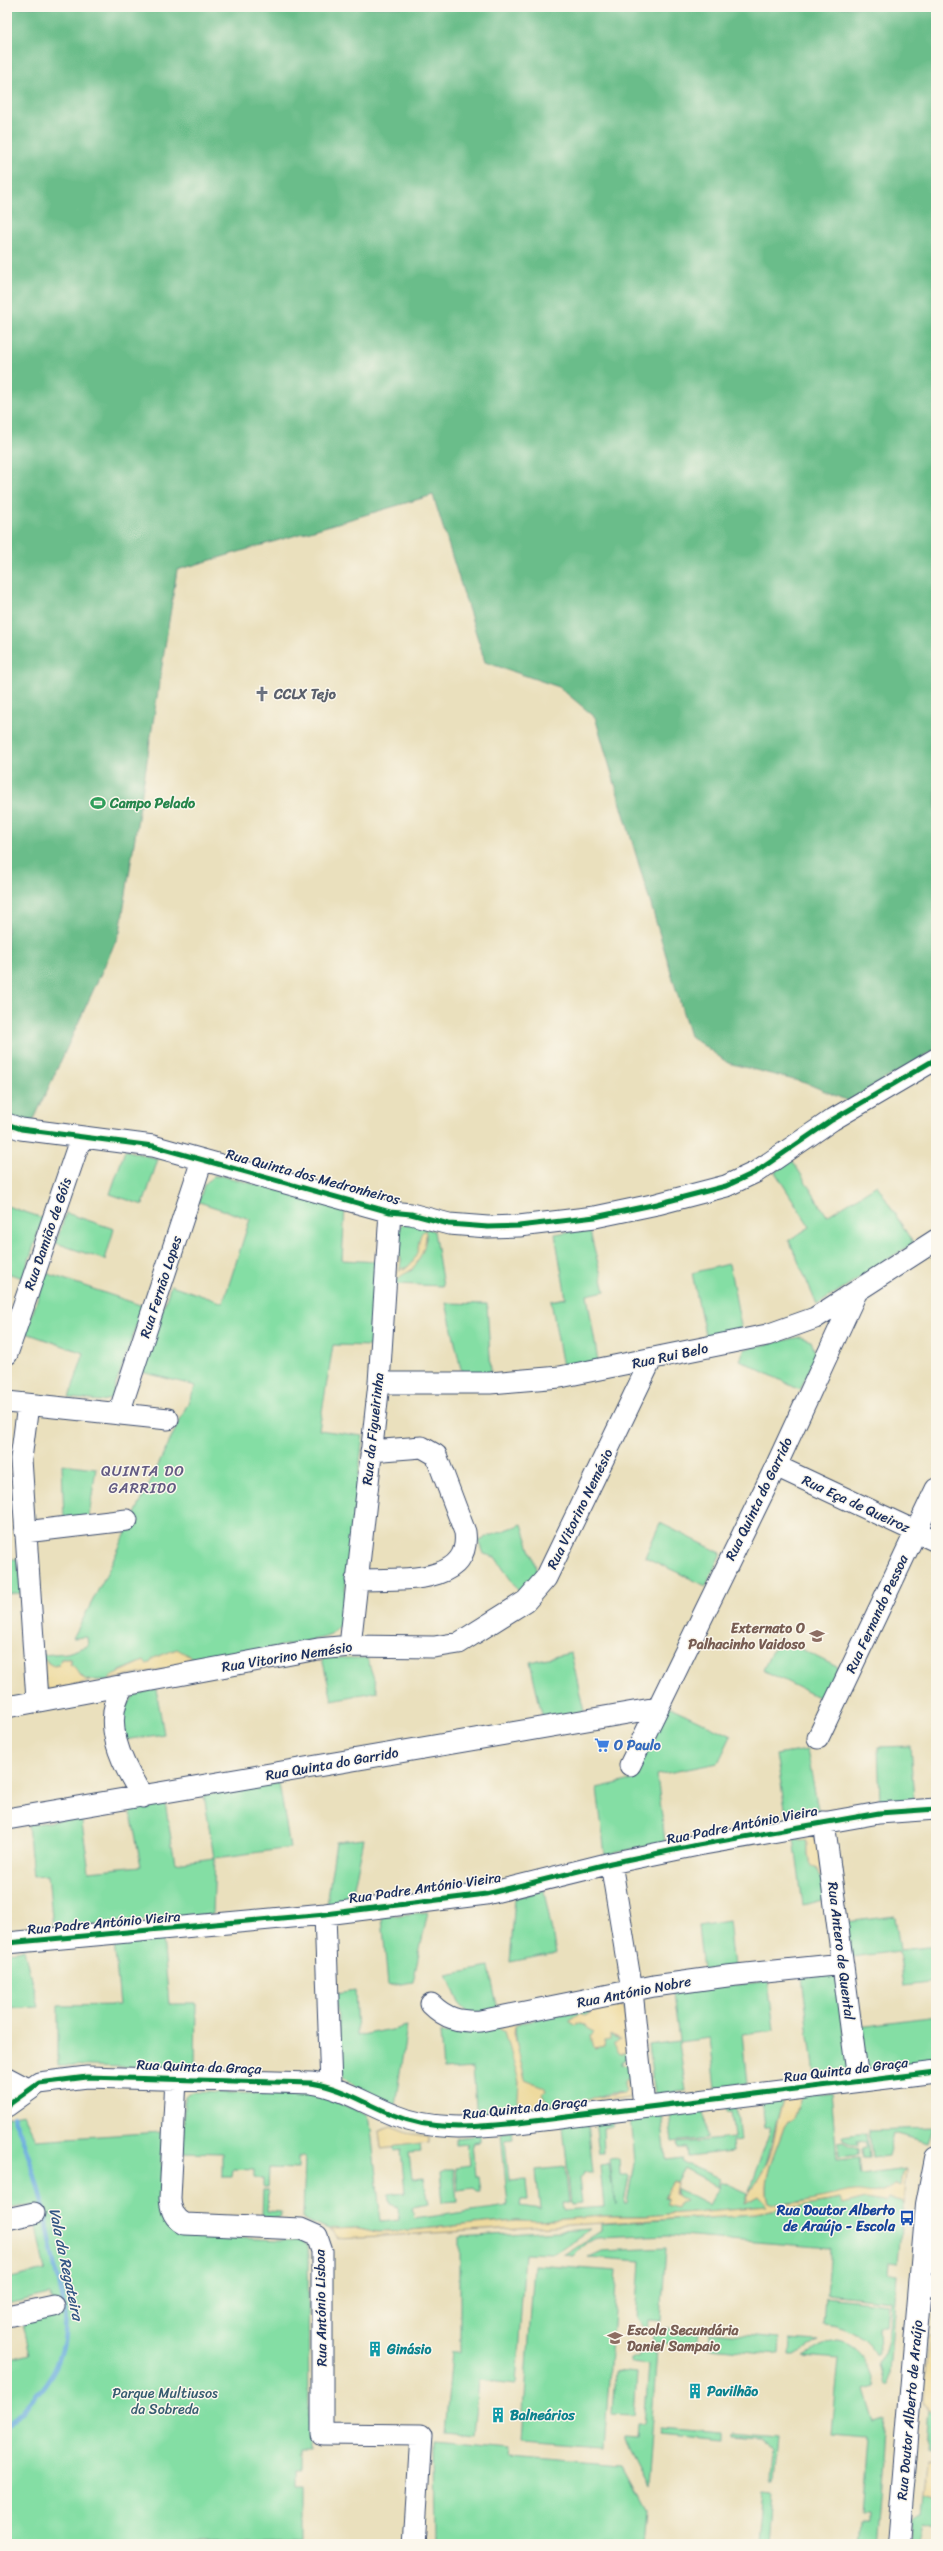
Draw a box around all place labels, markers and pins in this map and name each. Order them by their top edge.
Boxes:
place label: CCLX Tejo [273,682,337,707]
church icon: CCLX Tejo [253,685,271,703]
place label: Campo Pelado [109,791,196,816]
sports icon: Campo Pelado [89,794,107,812]
place label: Externato O Palhacinho Vaidoso [688,1616,806,1657]
school or university icon: Externato O Palhacinho Vaidoso [808,1627,826,1645]
place label: O Paulo [613,1733,661,1758]
supermarket icon: O Paulo [593,1736,611,1754]
place label: Rua Doutor Alberto de Araújo - Escola [776,2198,896,2239]
bus stop icon: Rua Doutor Alberto de Araújo - Escola [898,2209,916,2227]
place label: Escola Secundária Daniel Sampaio [627,2318,740,2359]
school or university icon: Escola Secundária Daniel Sampaio [606,2329,624,2347]
place label: Ginásio [386,2337,431,2362]
building icon: Ginásio [366,2340,384,2358]
place label: Pavilhão [707,2379,758,2404]
building icon: Pavilhão [686,2382,704,2400]
place label: Balneários [510,2403,575,2428]
building icon: Balneários [489,2406,507,2424]

